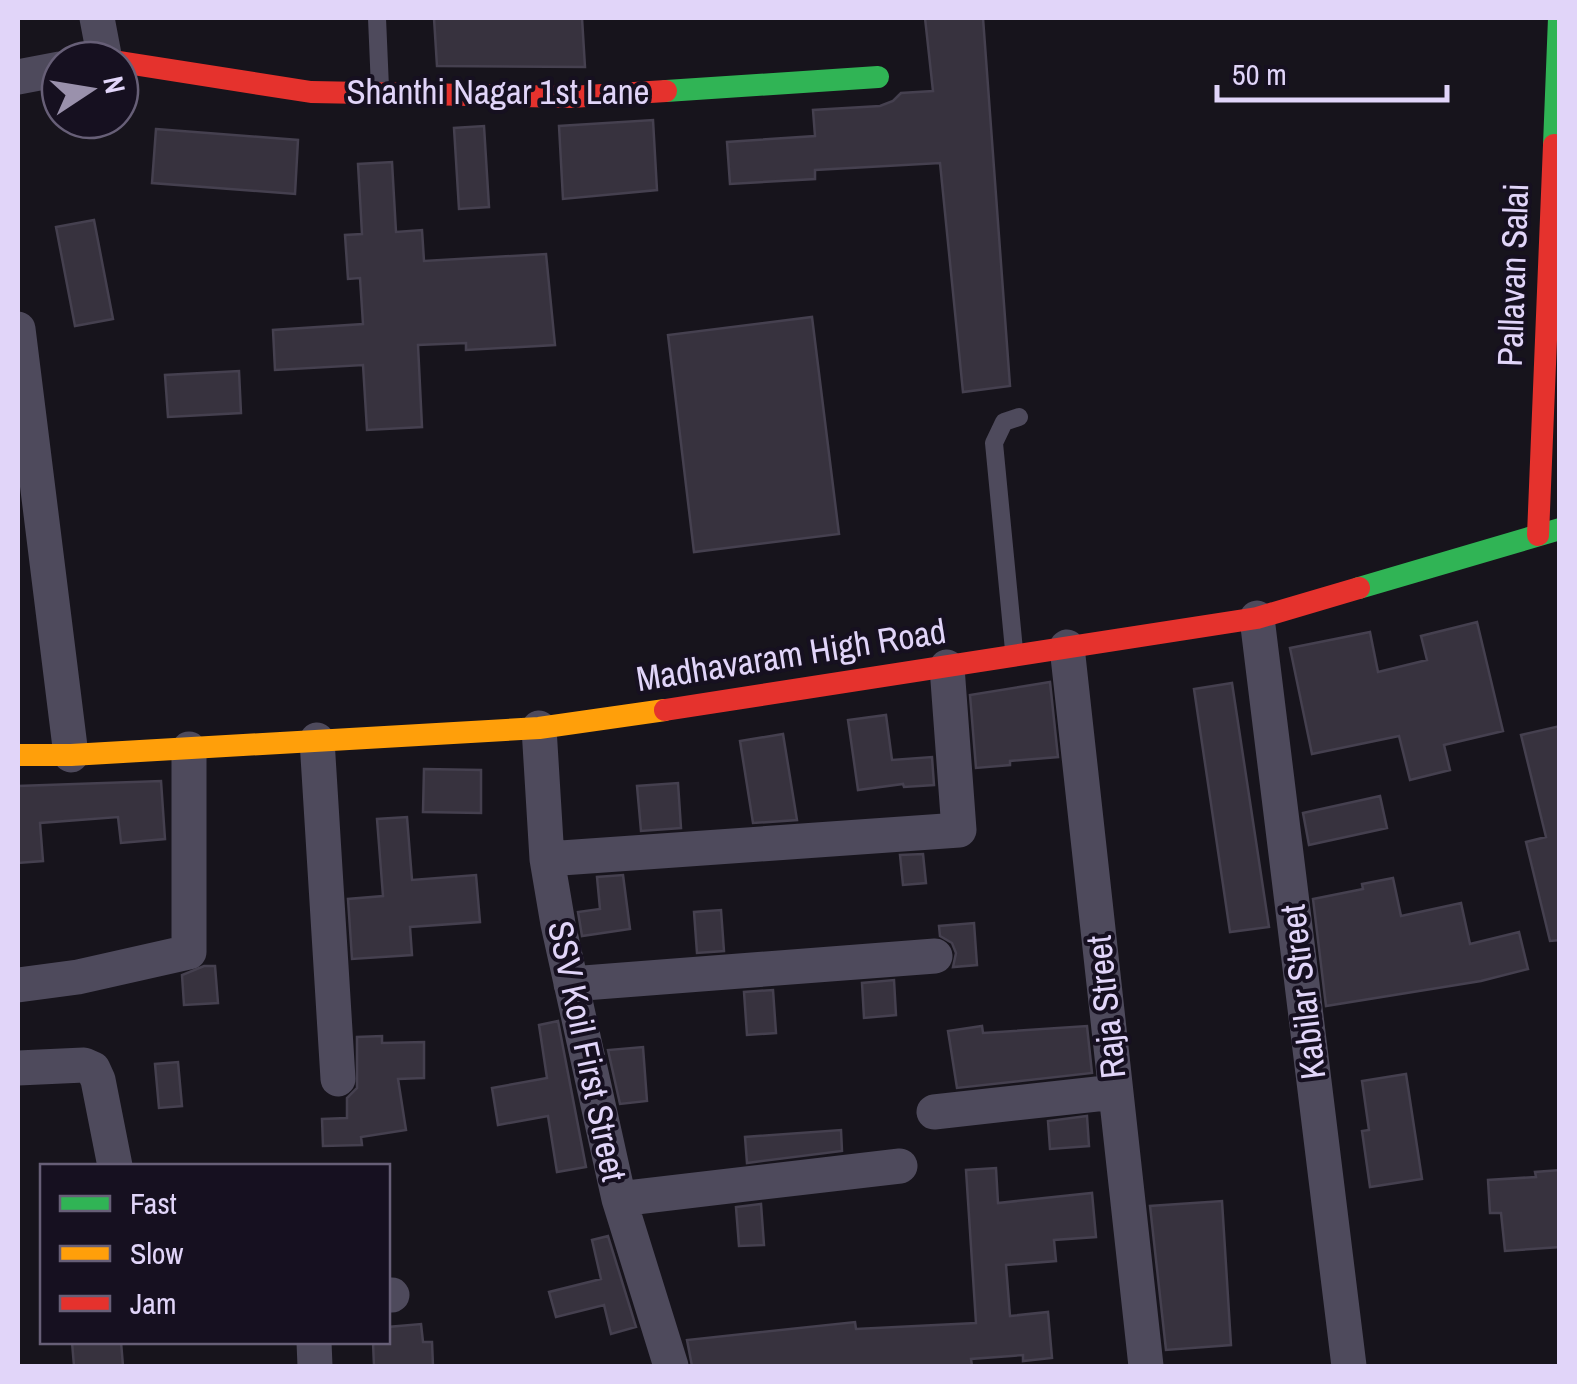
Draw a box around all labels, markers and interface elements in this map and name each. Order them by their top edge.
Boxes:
north arrow [40,40,140,140]
scale bar [1217,40,1447,102]
text: 50 m [1232,54,1287,94]
street label: Shanthi Nagar 1st Lane [346,68,650,115]
text: N [94,73,135,97]
street label: Pallavan Salai [1486,182,1539,367]
street label: Madhavaram High Road [633,607,949,702]
street label: Kabilar Street [1268,902,1337,1082]
street label: SSV Koil First Street [537,916,638,1185]
street label: Raja Street [1075,933,1136,1081]
legend [40,1164,390,1344]
text: Fast [130,1183,177,1223]
text: Slow [130,1233,184,1273]
text: Jam [130,1283,176,1323]

